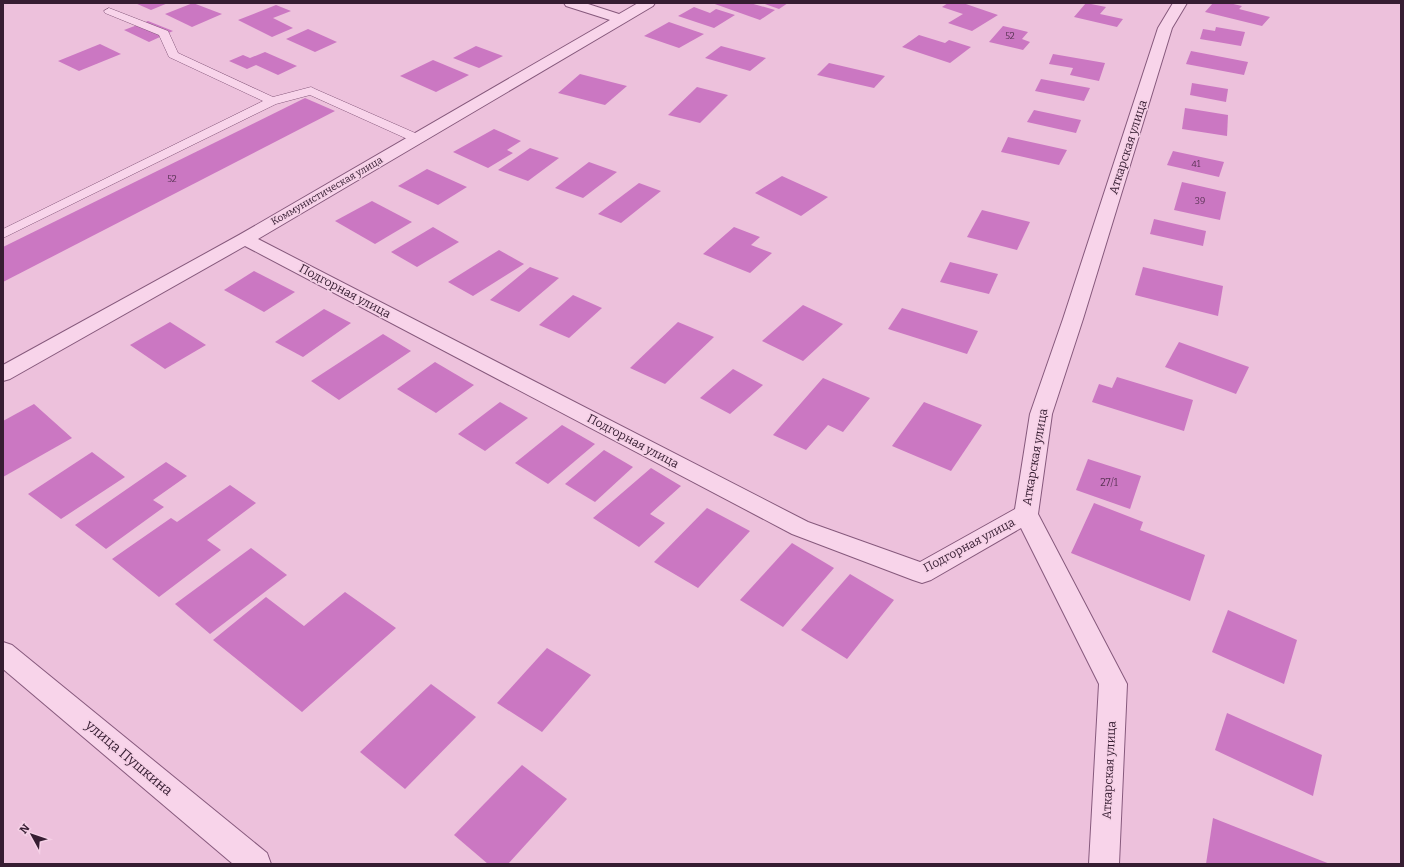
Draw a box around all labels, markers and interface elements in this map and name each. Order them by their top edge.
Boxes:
house number: 52 [1005,31,1015,41]
street label: Аткарская улица [1106,98,1150,196]
street label: Коммунистическая улица [269,154,385,228]
house number: 41 [1192,159,1201,169]
house number: 52 [167,174,177,184]
house number: 39 [1195,196,1205,206]
street label: Подгорная улица [297,261,393,321]
street label: Аткарская улица [1020,407,1050,507]
street label: Подгорная улица [585,411,681,471]
house number: 27/1 [1100,477,1118,489]
street label: Подгорная улица [921,515,1017,575]
street label: улица Пушкина [81,716,176,800]
street label: Аткарская улица [1099,720,1119,819]
north arrow [12,815,52,855]
text: N [17,821,33,836]

